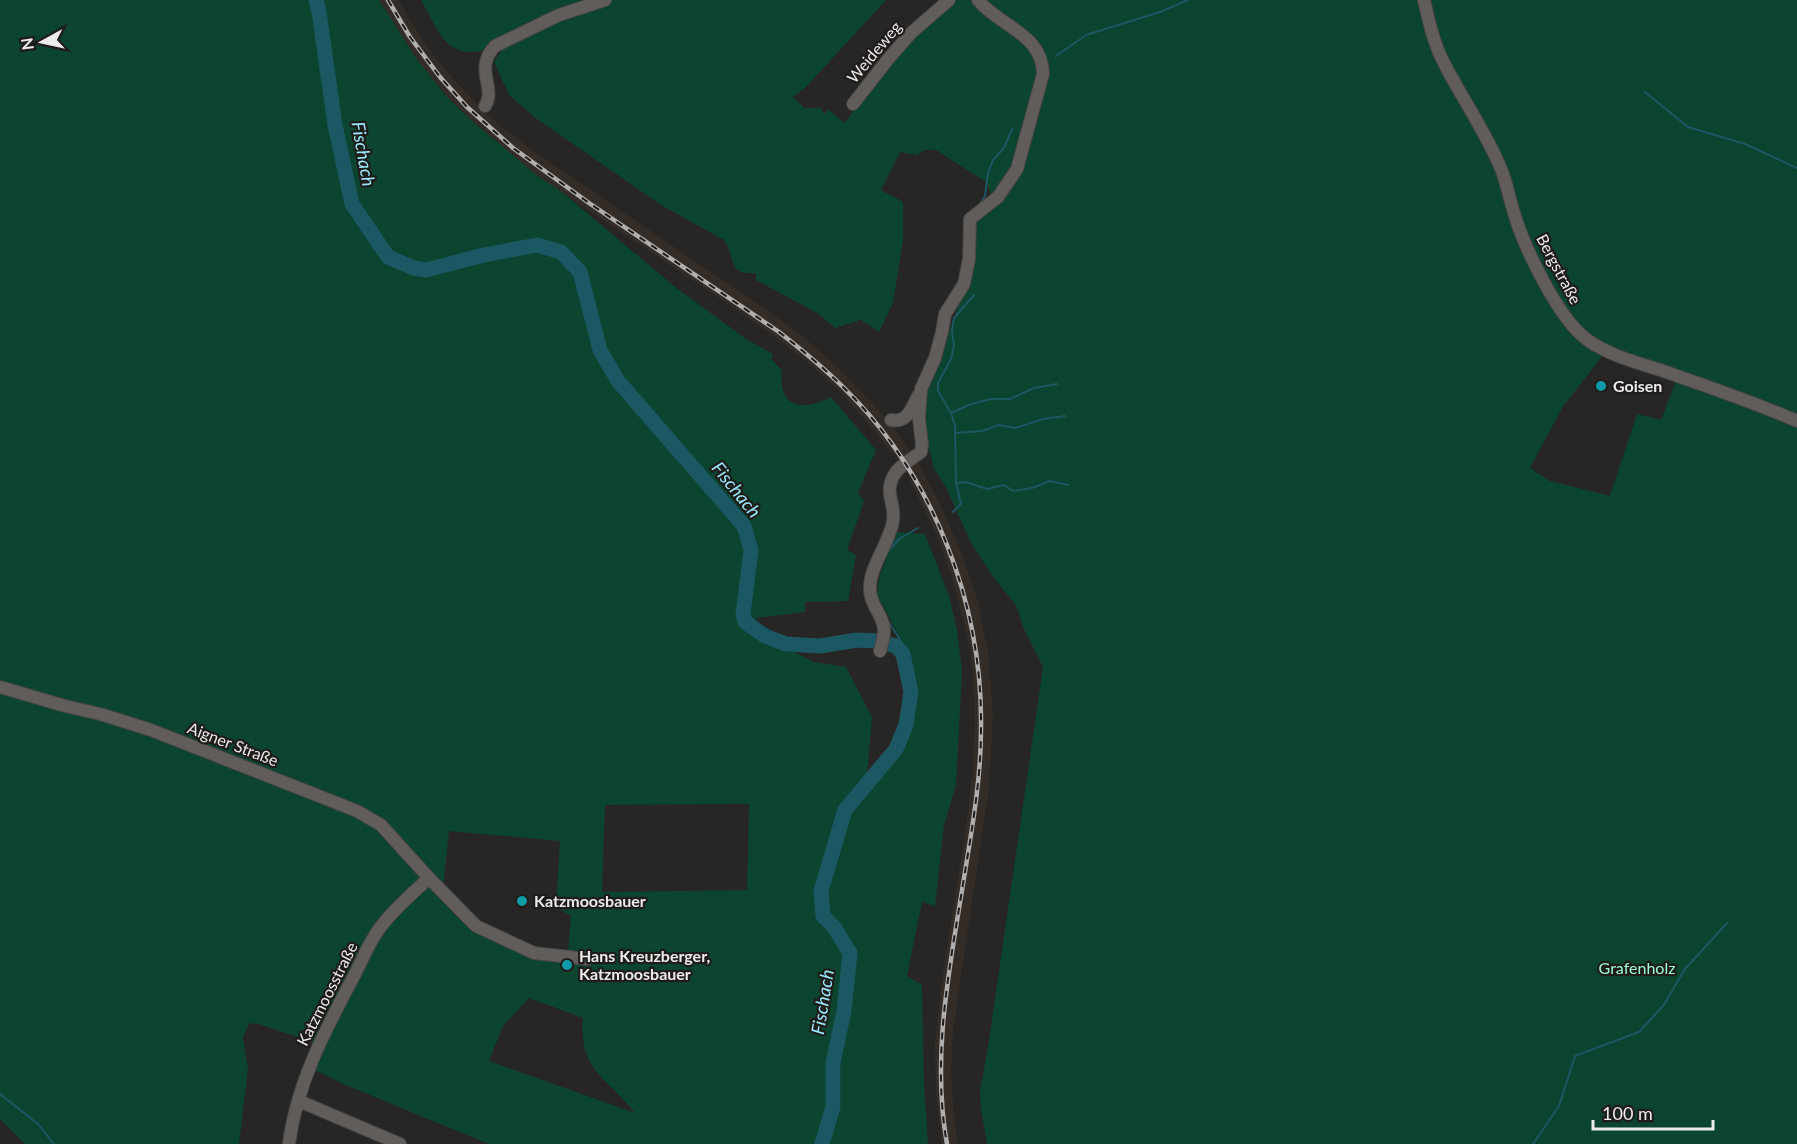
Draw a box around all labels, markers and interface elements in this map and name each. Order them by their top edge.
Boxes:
north arrow [12,12,72,72]
street label: Weideweg [842,17,905,86]
text: N [16,37,37,52]
water label: Fischach [347,120,380,188]
street label: Bergstraße [1533,230,1586,307]
place label: Goisen [1613,376,1662,395]
marker: Goisen [1594,379,1608,393]
water label: Fischach [708,457,766,522]
street label: Aigner Straße [185,718,281,769]
place label: Katzmoosbauer [534,891,646,910]
marker: Katzmoosbauer [515,894,529,908]
street label: Katzmoosstraße [292,939,361,1049]
place label: Hans Kreuzberger, Katzmoosbauer [579,946,710,983]
marker: Hans Kreuzberger, Katzmoosbauer [560,958,574,972]
park label: Grafenholz [1599,958,1675,977]
water label: Fischach [806,968,838,1036]
scale bar [1593,1093,1713,1131]
text: 100 m [1602,1102,1653,1124]

